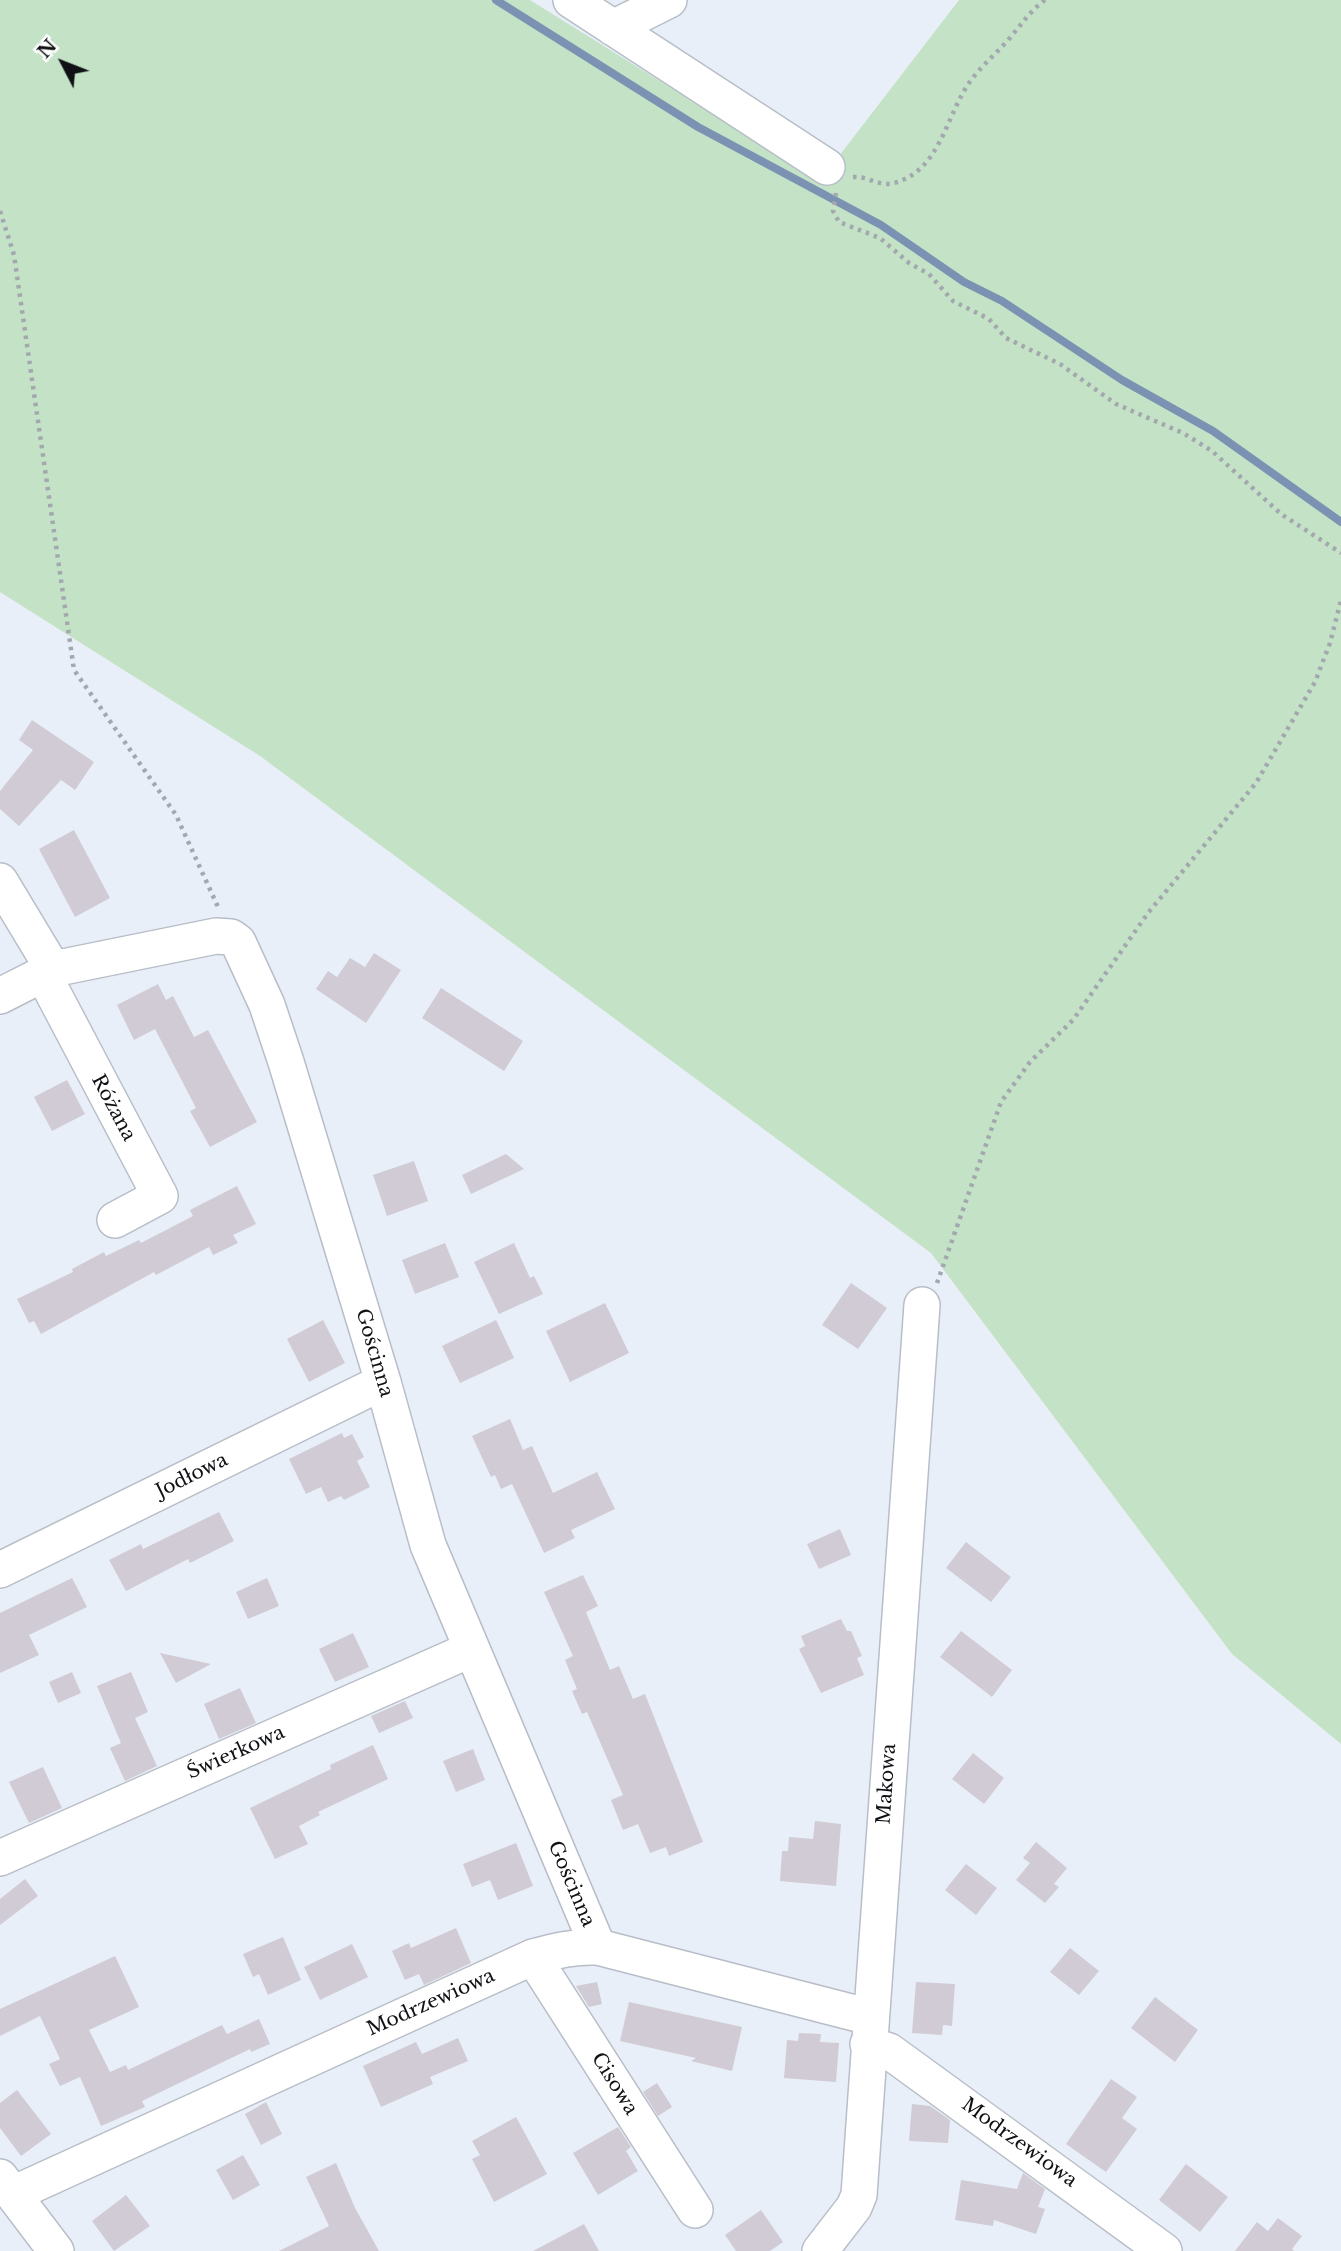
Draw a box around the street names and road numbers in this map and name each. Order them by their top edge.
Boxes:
street label: Różana [86,1071,140,1145]
street label: Gościnna [351,1306,397,1400]
street label: Jodłowa [152,1449,232,1503]
street label: Świerkowa [184,1721,288,1785]
street label: Makowa [873,1743,901,1825]
street label: Gościnna [543,1838,599,1930]
street label: Modrzewiowa [364,1965,498,2041]
street label: Cisowa [586,2049,642,2119]
street label: Modrzewiowa [957,2094,1081,2192]

